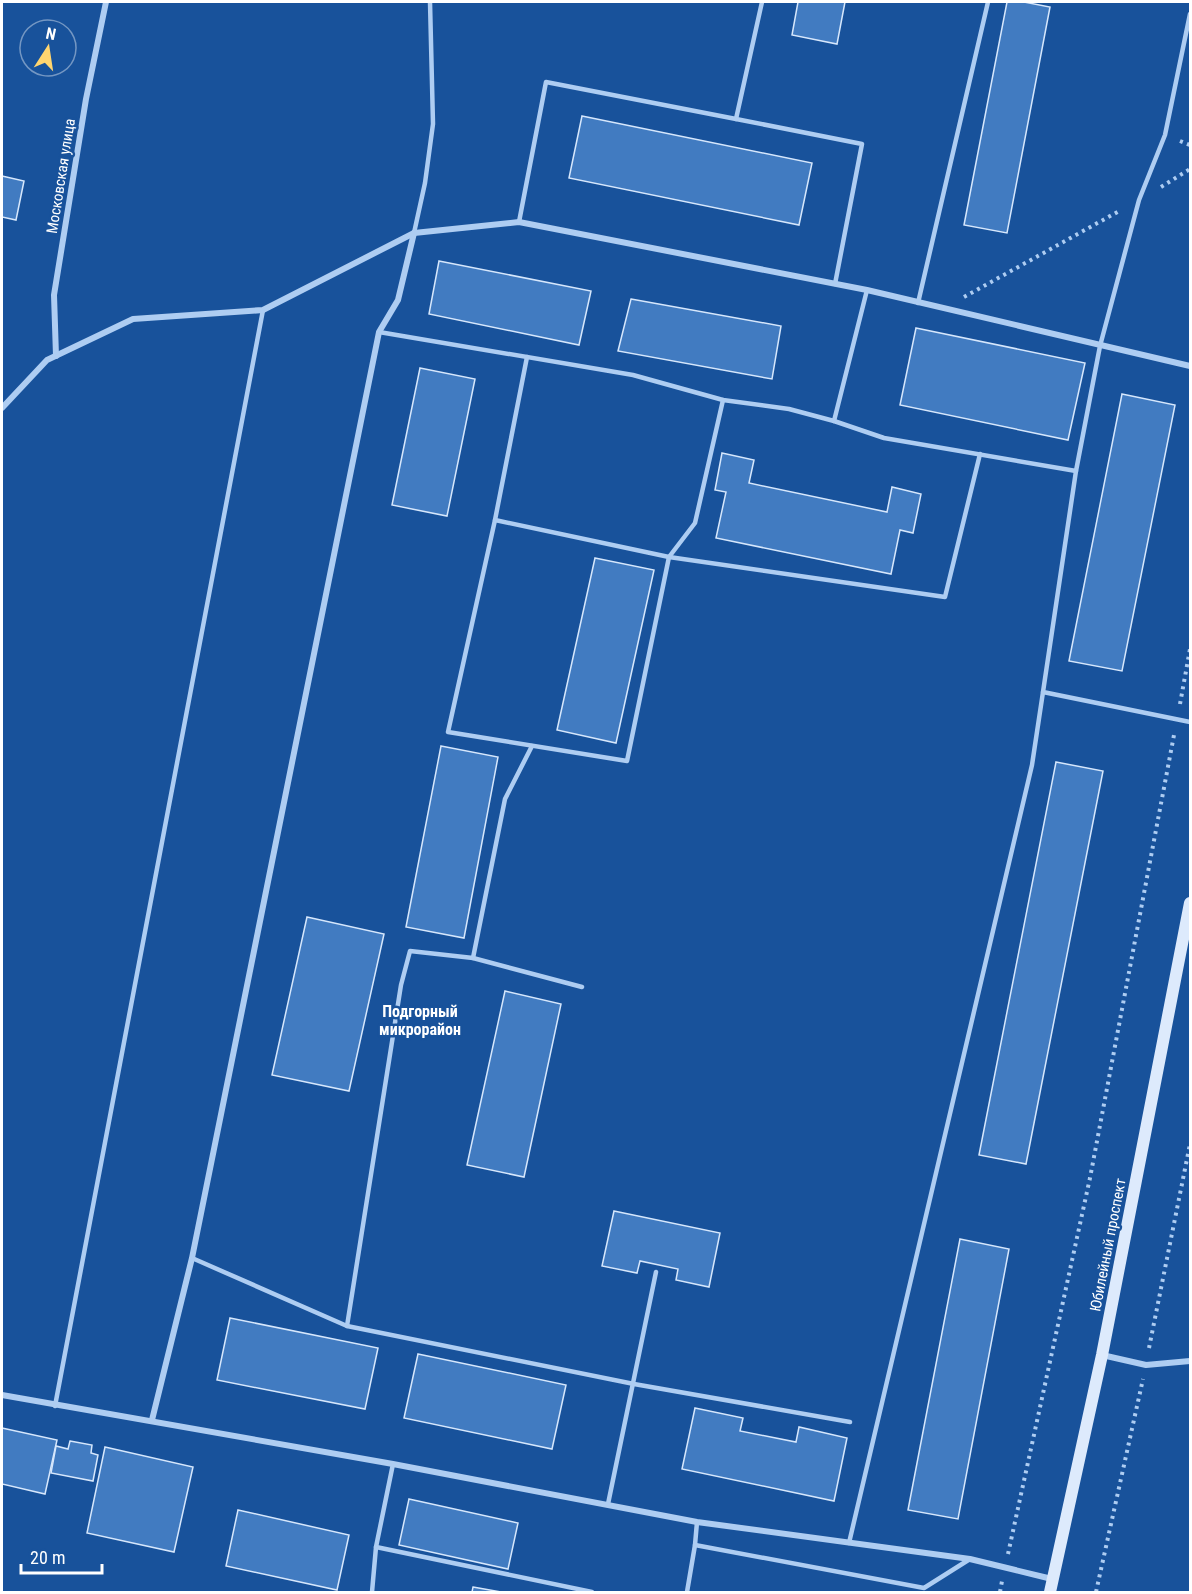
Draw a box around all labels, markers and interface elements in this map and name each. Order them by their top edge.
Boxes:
north arrow [18,18,78,78]
text: N [44,24,58,44]
street label: Московская улица [43,117,79,235]
district label: Подгорный микрорайон [379,1002,461,1039]
street label: Юбилейный проспект [1086,1177,1130,1313]
scale bar [21,1537,102,1575]
text: 20 m [30,1547,65,1568]

